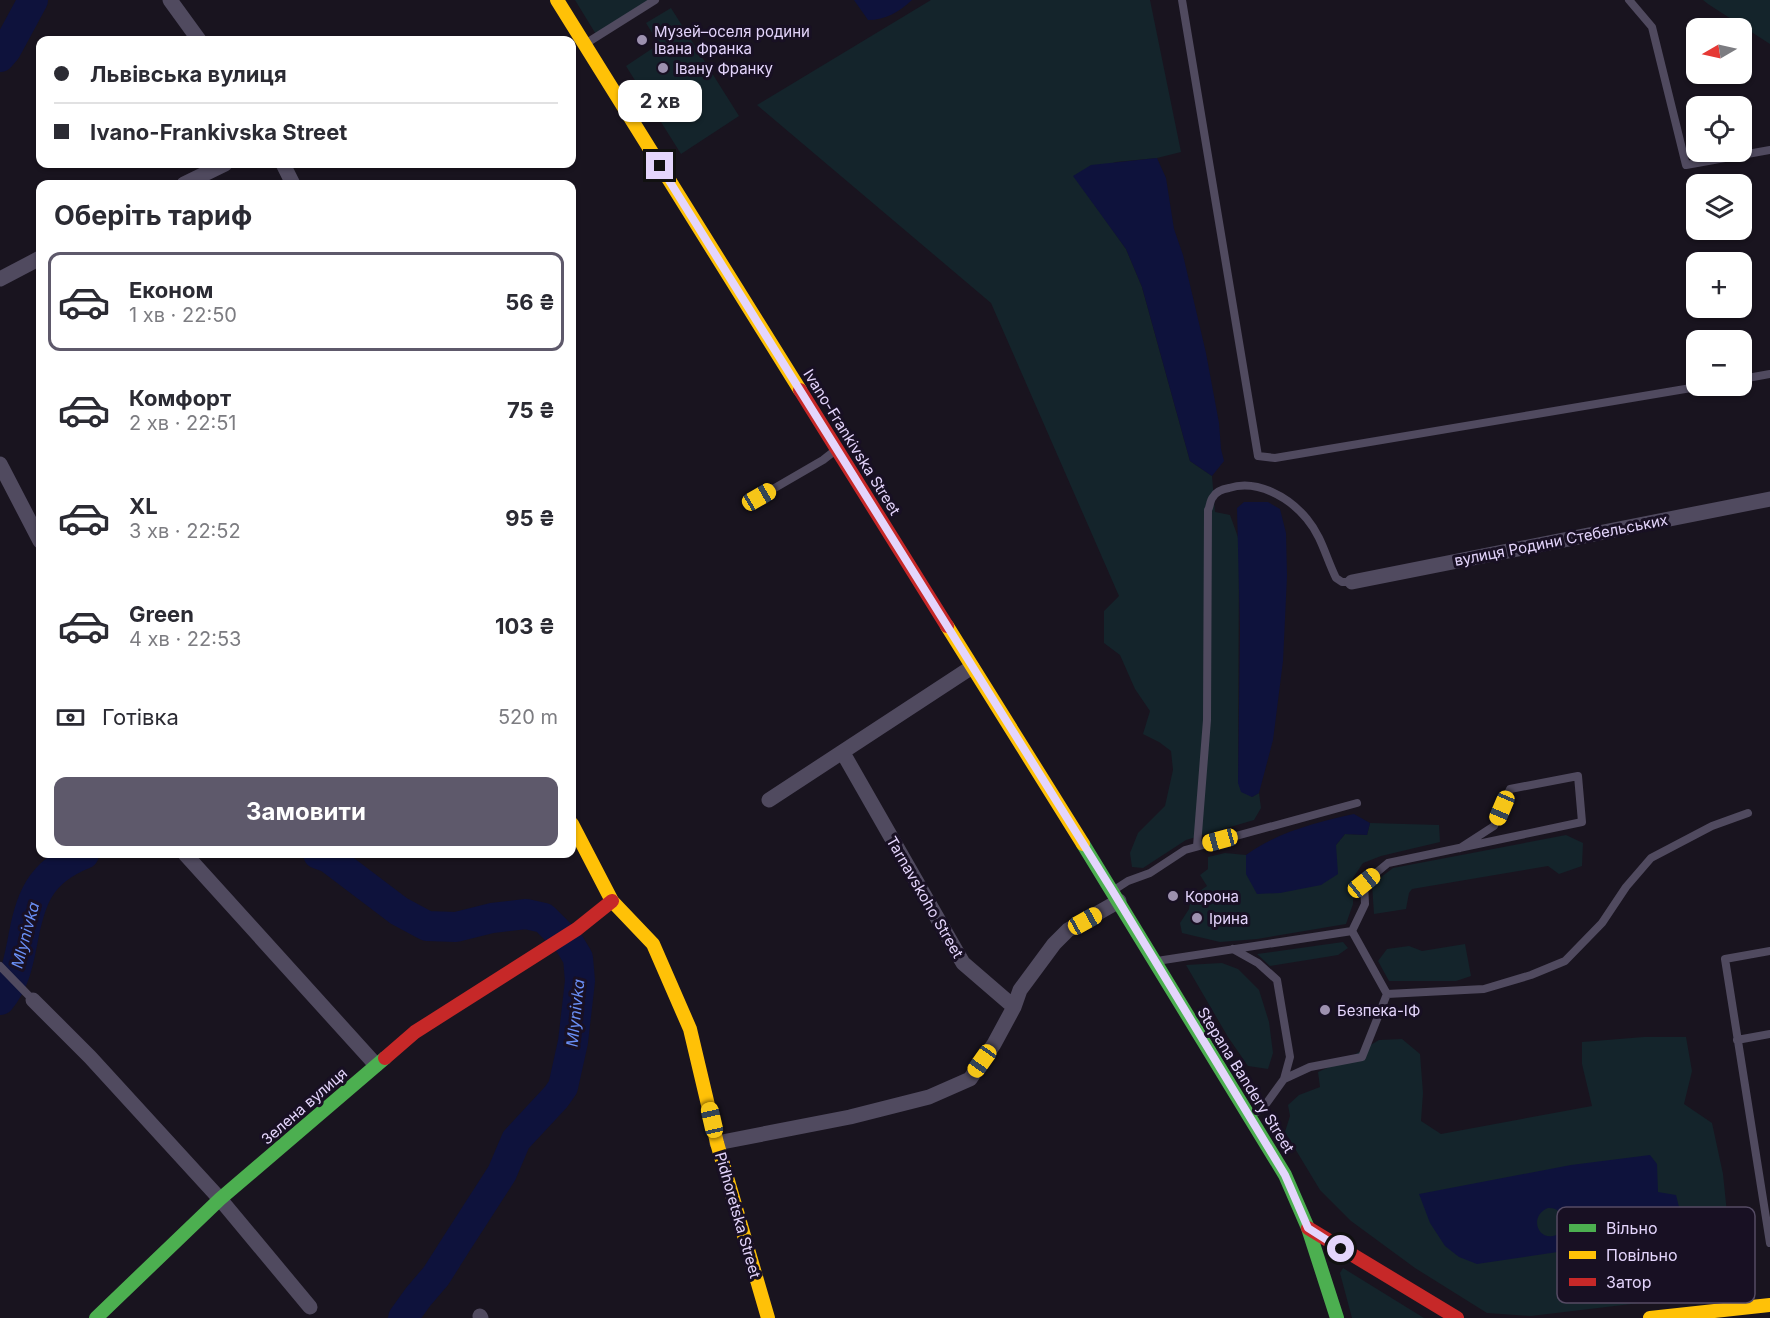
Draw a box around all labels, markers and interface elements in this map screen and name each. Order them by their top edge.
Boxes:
north arrow [1686,18,1752,84]
map controls [1686,18,1752,396]
place label: Музей–оселя родини Івана Франка [654,22,810,58]
marker: Музей–оселя родини Івана Франка [635,33,649,47]
place label: Івану Франку [675,59,774,78]
text: Львівська вулиця [90,61,287,87]
marker: Івану Франку [656,61,670,75]
callout: 2 хв [618,79,702,121]
text: 2 хв [640,89,680,113]
button: locate [1686,96,1752,162]
text: Ivano-Frankivska Street [90,119,347,145]
route end [646,152,673,179]
button: layers [1686,174,1752,240]
text: Оберіть тариф [54,199,252,232]
button: + [1686,252,1752,318]
icon: car [57,275,111,329]
text: Економ [129,277,213,303]
text: 56 ₴ [505,289,555,315]
text: 1 хв · 22:50 [129,303,237,327]
button: − [1686,330,1752,396]
street label: Ivano-Frankivska Street [799,366,905,519]
icon: car [57,383,111,437]
text: Комфорт [129,385,231,411]
text: 75 ₴ [507,397,555,423]
text: 2 хв · 22:51 [129,411,237,435]
car [739,480,779,514]
icon: car [57,491,111,545]
text: XL [129,493,158,519]
text: 95 ₴ [505,505,555,531]
street label: вулиця Родини Стебельських [1453,510,1669,570]
text: 3 хв · 22:52 [129,519,241,543]
icon: car [57,599,111,653]
text: Green [129,601,194,627]
text: 103 ₴ [495,613,555,639]
text: 4 хв · 22:53 [129,627,241,651]
icon: cash [54,701,87,734]
text: Готівка [102,704,179,730]
text: 520 m [498,705,558,729]
button: Замовити [54,777,558,846]
car [1487,788,1517,828]
car [1200,827,1240,853]
street label: Tarnavskoho Street [882,833,968,961]
car [1344,865,1384,901]
place label: Корона [1185,887,1239,906]
marker: Корона [1166,889,1180,903]
water label: Mlynivka [7,899,44,970]
car [1065,904,1105,938]
place label: Ірина [1209,909,1248,928]
marker: Ірина [1190,911,1204,925]
water label: Mlynivka [561,978,589,1048]
place label: Безпека-ІФ [1337,1001,1420,1020]
marker: Безпека-ІФ [1318,1003,1332,1017]
street label: Stepana Bandery Street [1193,1004,1299,1156]
car [964,1041,1000,1081]
street label: Зелена вулиця [257,1063,351,1149]
car [699,1100,725,1140]
street label: Pidhoretska Street [711,1150,765,1280]
legend [1557,1207,1755,1303]
text: Вільно [1606,1218,1658,1238]
route start [1327,1235,1354,1262]
text: Повільно [1606,1245,1678,1265]
text: Затор [1606,1272,1651,1292]

